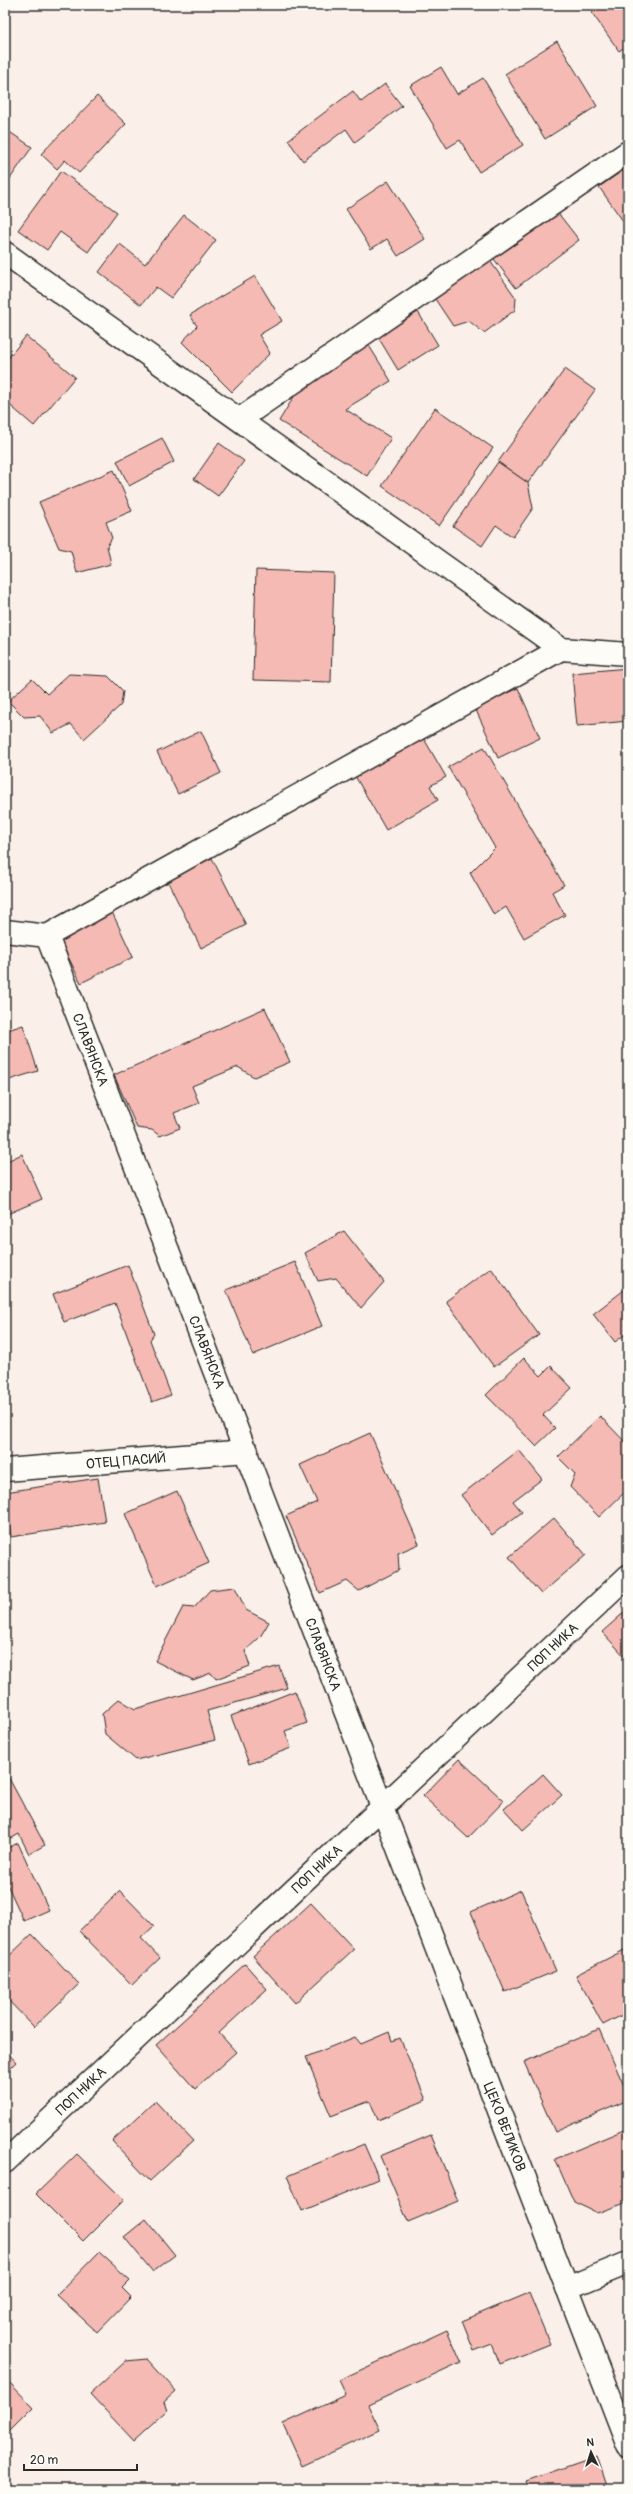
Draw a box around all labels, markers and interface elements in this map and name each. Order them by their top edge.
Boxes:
street label: СЛАВЯНСКА [69,1011,112,1089]
street label: СЛАВЯНСКА [185,1313,228,1391]
street label: ОТЕЦ ПАСИЙ [85,1449,166,1473]
street label: СЛАВЯНСКА [301,1616,345,1693]
street label: ПОП НИКА [524,1619,582,1675]
street label: ПОП НИКА [288,1841,346,1897]
street label: ПОП НИКА [52,2063,110,2119]
street label: ЦЕКО ВЕЛИКОВ [480,2080,530,2174]
north arrow [571,2432,611,2472]
text: N [586,2436,595,2449]
scale bar [24,2446,137,2472]
text: 20 m [30,2453,59,2468]

